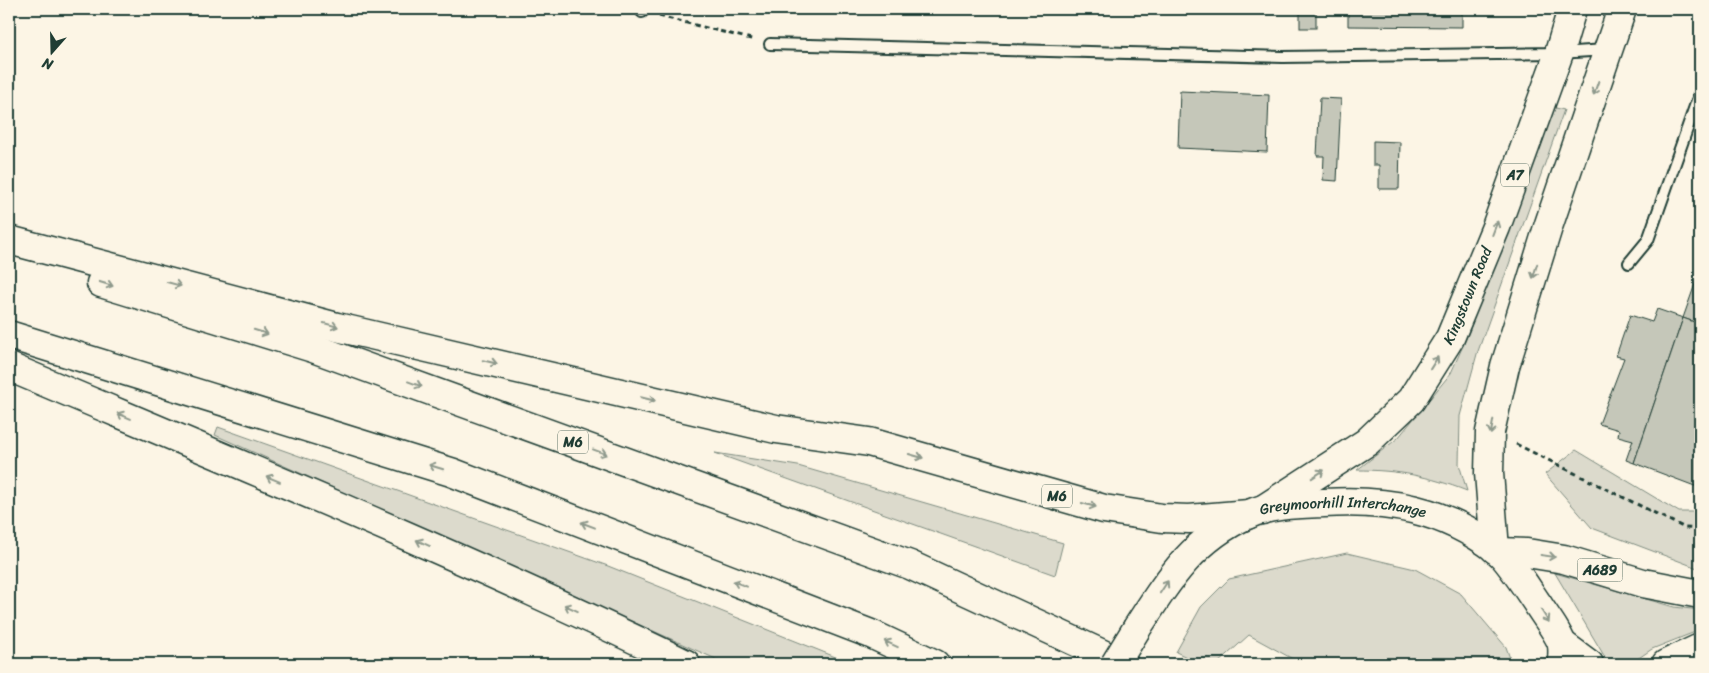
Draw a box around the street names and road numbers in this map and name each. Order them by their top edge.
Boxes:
road number: A7 [1501,164,1529,186]
street label: Kingstown Road [1436,242,1500,350]
road number: M6 [558,431,588,454]
road number: M6 [1042,484,1072,508]
street label: Greymoorhill Interchange [1257,489,1430,525]
road number: A689 [1578,558,1622,582]

